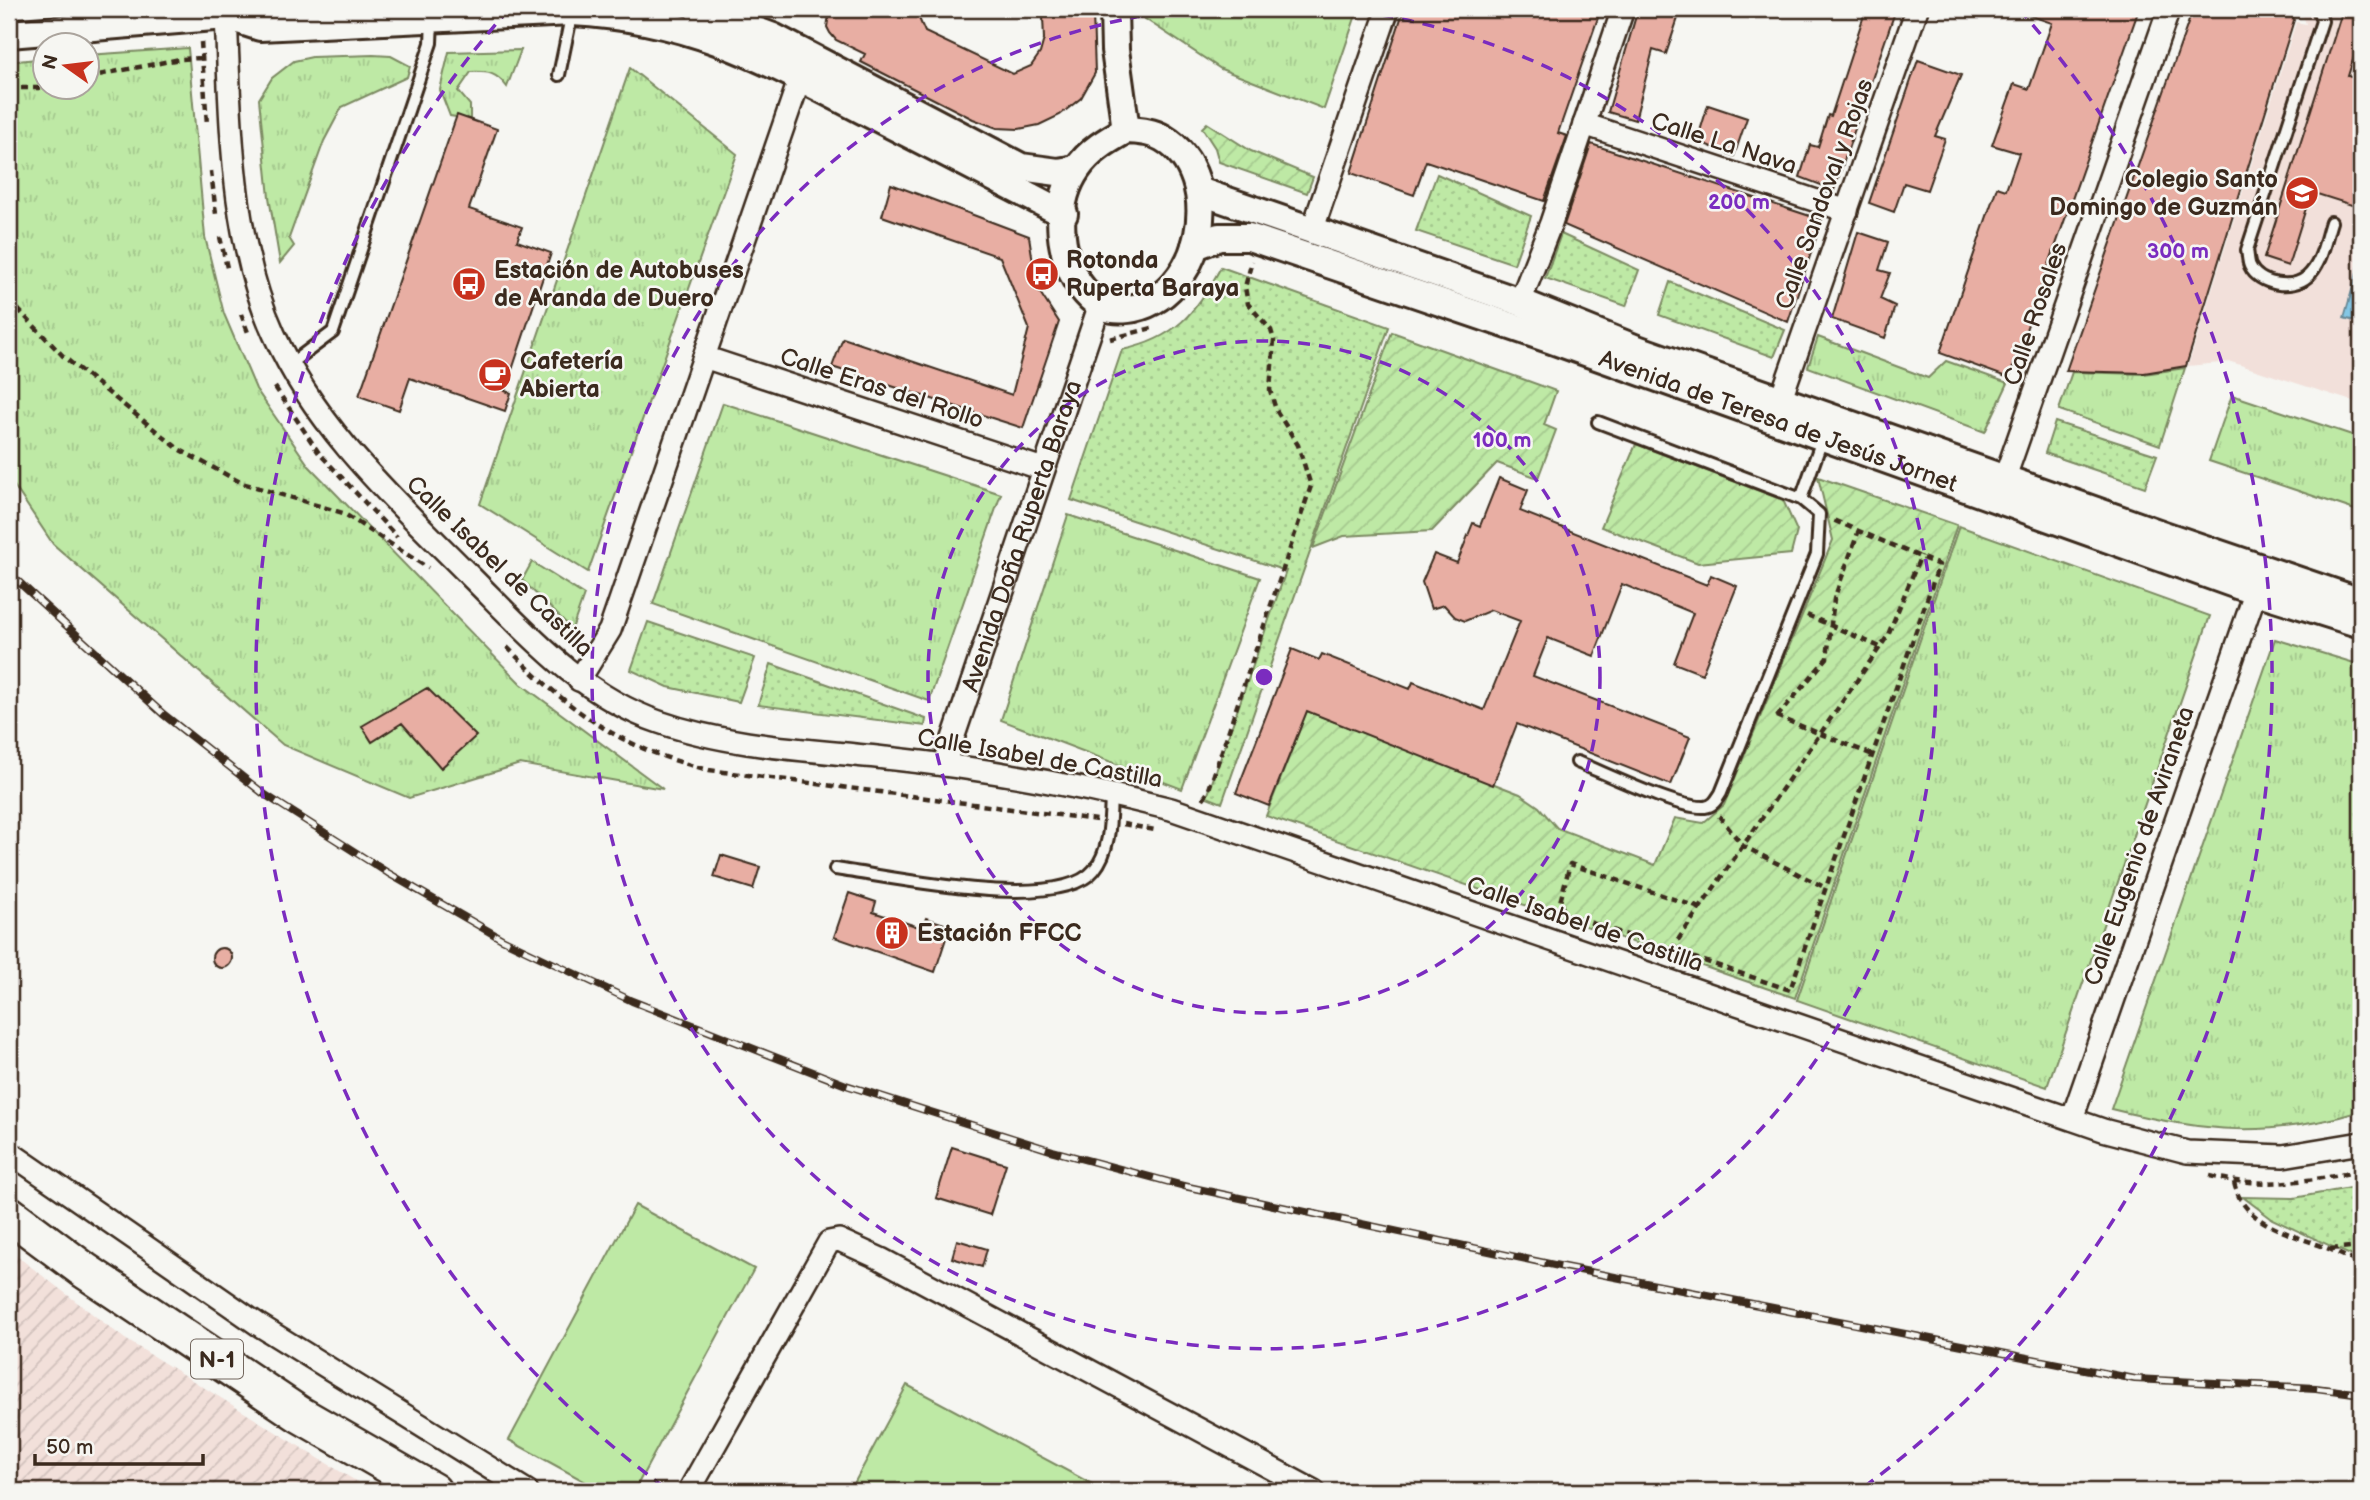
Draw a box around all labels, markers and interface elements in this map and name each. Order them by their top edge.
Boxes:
north arrow [32,32,102,102]
text: N [38,53,64,72]
street label: Calle Sandoval y Rojas [1769,75,1880,313]
street label: Calle La Nava [1647,106,1800,181]
place label: Colegio Santo Domingo de Guzmán [2049,165,2278,222]
school or university icon: Colegio Santo Domingo de Guzmán [2283,174,2321,212]
text: 200 m [1708,190,1770,215]
street label: Calle Rosales [1997,239,2074,389]
text: 300 m [2147,239,2209,264]
place label: Rotonda Ruperta Baraya [1066,246,1239,303]
bus stop icon: Rotonda Ruperta Baraya [1023,255,1061,293]
place label: Estación de Autobuses de Aranda de Duero [494,256,744,313]
bus stop icon: Estación de Autobuses de Aranda de Duero [450,265,488,303]
street label: Calle Eras del Rollo [776,342,987,435]
street label: Avenida de Teresa de Jesús Jornet [1595,344,1962,499]
place label: Cafetería Abierta [519,347,624,404]
cafe icon: Cafetería Abierta [476,356,514,394]
street label: Avenida Doña Ruperta Baraya [956,376,1088,695]
text: 100 m [1473,428,1531,453]
street label: Calle Isabel de Castilla [400,470,599,663]
centre of rings [1252,665,1276,689]
street label: Calle Eugenio de Aviraneta [2078,703,2201,990]
street label: Calle Isabel de Castilla [915,723,1165,794]
street label: Calle Isabel de Castilla [1463,870,1707,979]
building icon: Estación FFCC [873,914,911,952]
place label: Estación FFCC [917,919,1081,948]
road number: N-1 [191,1340,243,1378]
scale bar [35,1423,203,1467]
text: 50 m [46,1435,93,1460]

